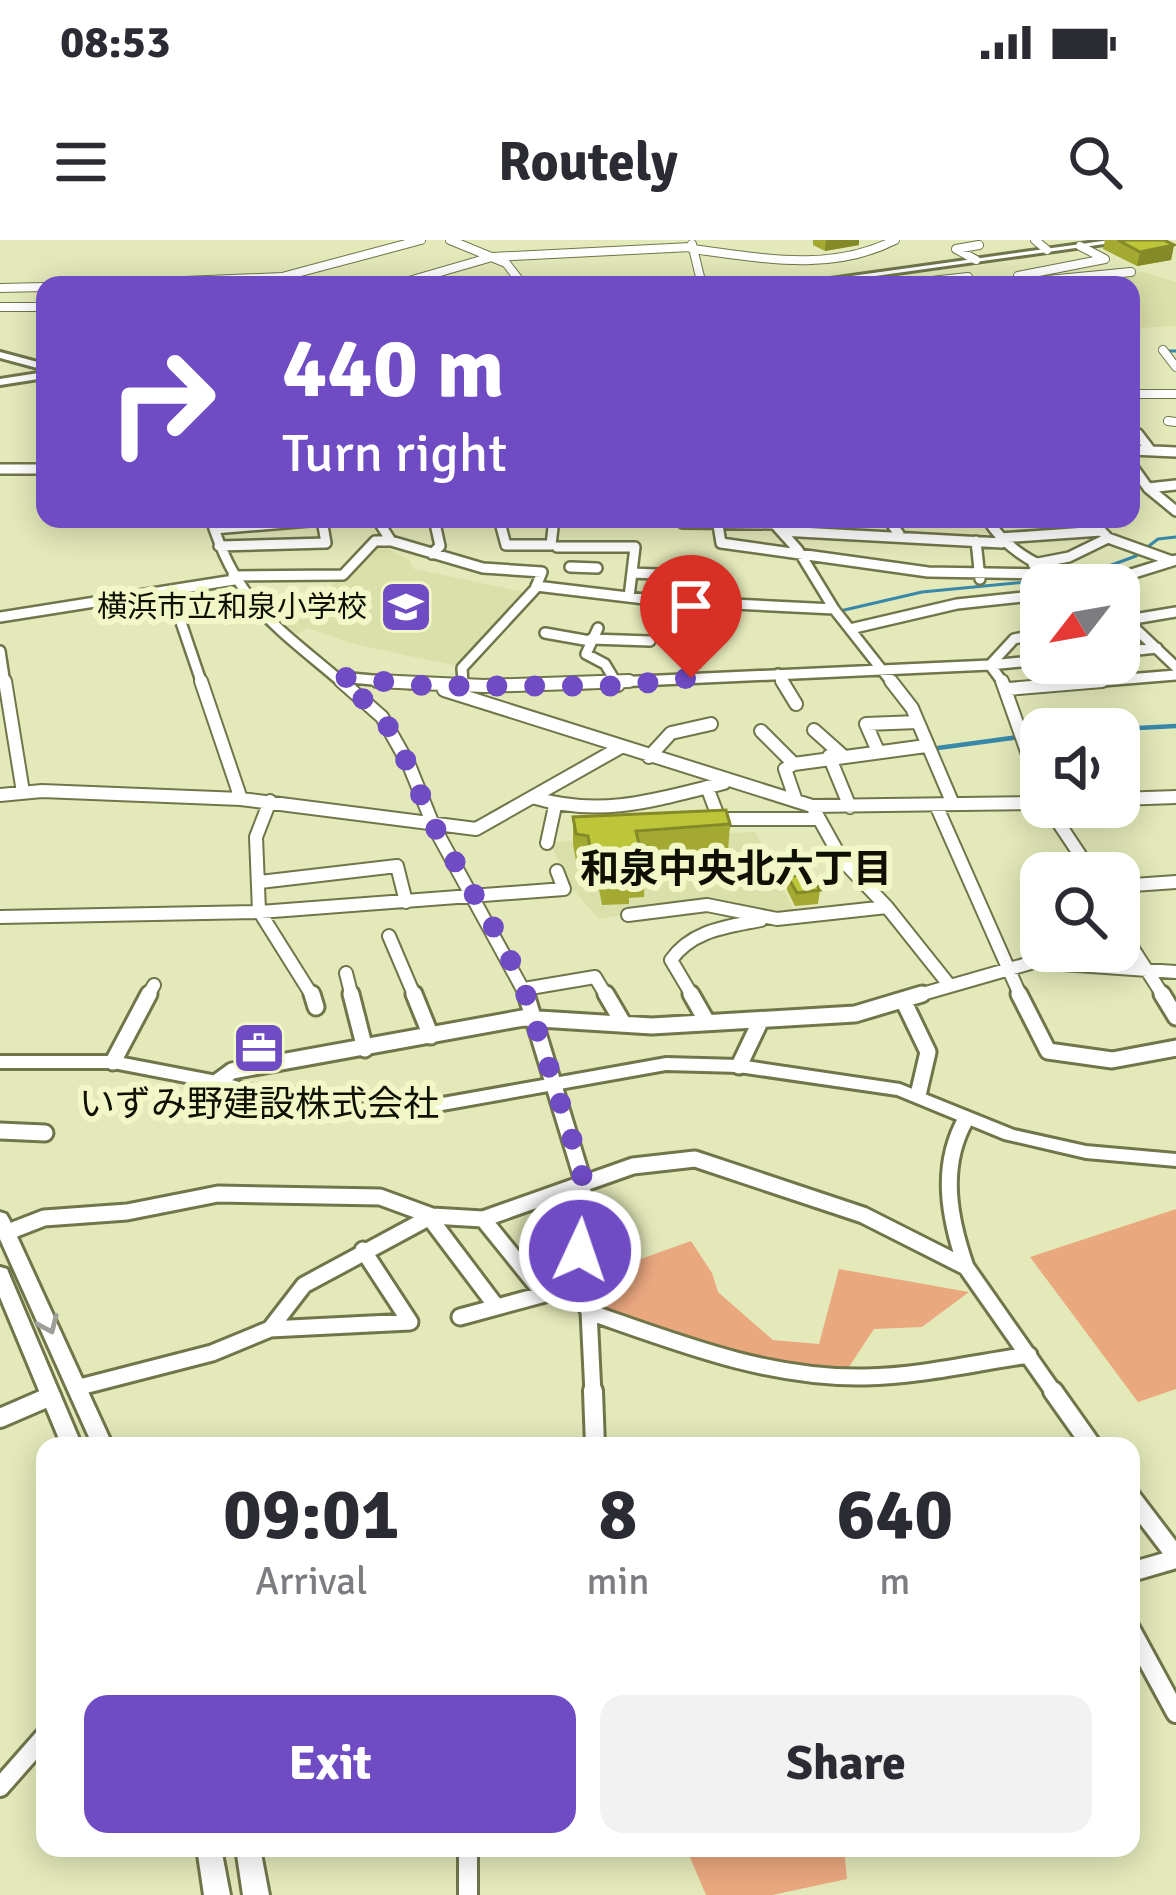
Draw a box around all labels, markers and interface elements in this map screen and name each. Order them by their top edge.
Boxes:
text: 08:53 [60,15,170,70]
icon: menu [48,129,114,195]
text: Routely [498,129,678,196]
icon: search [1062,129,1128,195]
text: 440 m [282,317,504,421]
icon: right [84,324,240,480]
text: Turn right [282,420,507,487]
pin [640,555,742,678]
north arrow [1020,564,1140,684]
map controls [1020,564,1140,972]
icon: arrive [658,573,724,639]
school or university icon: 横浜市立和泉小学校 [378,579,434,635]
place label: 横浜市立和泉小学校 [97,589,367,626]
button: sound [1020,708,1140,828]
district label: 和泉中央北六丁目 [580,845,892,893]
button: search [1020,852,1140,972]
office icon: いずみ野建設株式会社 [231,1020,287,1076]
place label: いずみ野建設株式会社 [79,1082,439,1127]
position arrow [517,1188,643,1314]
one-way arrow [34,1313,58,1335]
text: 09:01 [223,1470,400,1559]
text: 8 [599,1470,637,1559]
text: 640 [836,1470,953,1559]
text: Arrival [255,1557,367,1605]
text: min [587,1557,650,1605]
text: m [879,1557,910,1605]
button: Exit [84,1695,576,1833]
button: Share [600,1695,1092,1833]

